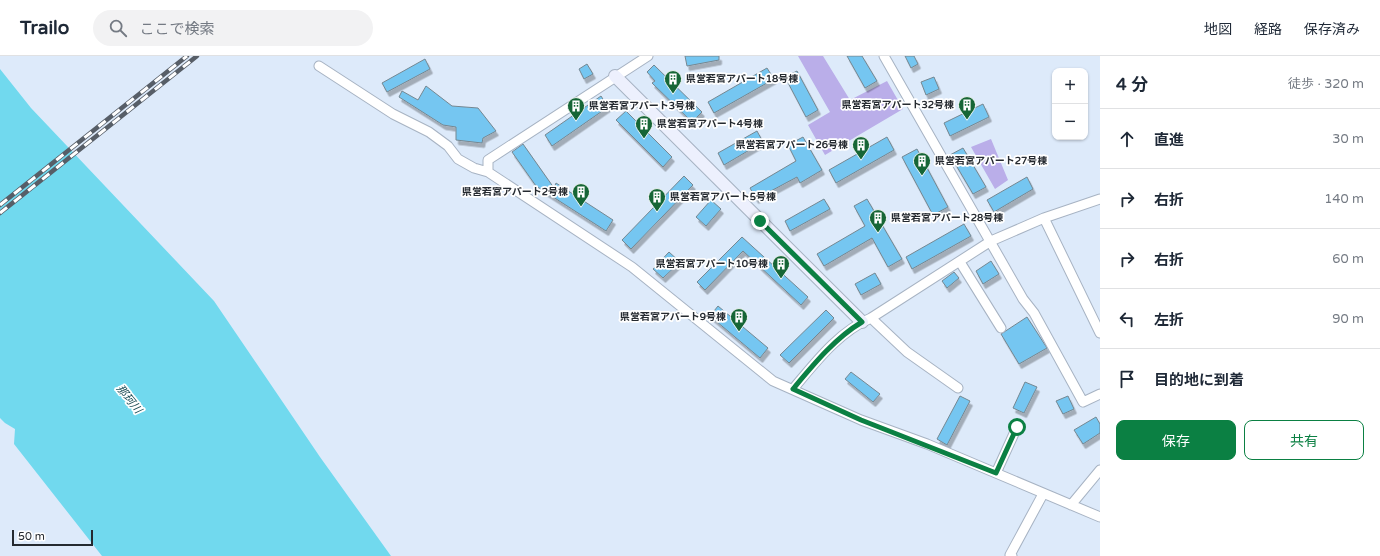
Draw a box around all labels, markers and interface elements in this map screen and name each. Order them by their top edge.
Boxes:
search box [93,10,373,46]
text: Trailo [20,17,69,39]
icon: search [107,17,129,39]
text: ここで検索 [139,20,214,38]
text: 地図 [1204,21,1232,38]
text: 経路 [1254,21,1282,38]
text: 保存済み [1304,21,1360,38]
map controls [1052,68,1088,140]
button: + [1052,68,1088,104]
building icon: 県営若宮アパート18号棟 [663,69,683,94]
place label: 県営若宮アパート18号棟 [686,73,798,85]
text: 4 分 [1116,74,1148,95]
text: 徒歩 · 320 m [1288,76,1364,92]
building icon: 県営若宮アパート32号棟 [957,95,977,120]
building icon: 県営若宮アパート3号棟 [566,96,586,121]
place label: 県営若宮アパート32号棟 [842,99,954,111]
place label: 県営若宮アパート3号棟 [589,100,695,112]
button: − [1052,104,1088,140]
building icon: 県営若宮アパート4号棟 [634,114,654,139]
place label: 県営若宮アパート4号棟 [657,118,763,130]
icon: ahead [1116,128,1138,150]
text: 直進 [1154,131,1184,149]
text: 30 m [1332,131,1364,147]
building icon: 県営若宮アパート26号棟 [851,135,871,160]
place label: 県営若宮アパート26号棟 [736,139,848,151]
building icon: 県営若宮アパート27号棟 [912,151,932,176]
place label: 県営若宮アパート27号棟 [935,155,1047,167]
building icon: 県営若宮アパート2号棟 [571,182,591,207]
place label: 県営若宮アパート2号棟 [462,186,568,198]
building icon: 県営若宮アパート5号棟 [647,187,667,212]
icon: right [1116,188,1138,210]
place label: 県営若宮アパート5号棟 [670,191,776,203]
text: 右折 [1154,191,1184,209]
text: 140 m [1324,191,1364,207]
building icon: 県営若宮アパート28号棟 [868,208,888,233]
route end [751,212,769,230]
place label: 県営若宮アパート28号棟 [891,212,1003,224]
icon: right [1116,248,1138,270]
text: 右折 [1154,251,1184,269]
text: 60 m [1332,251,1364,267]
building icon: 県営若宮アパート10号棟 [771,254,791,279]
place label: 県営若宮アパート10号棟 [656,258,768,270]
building icon: 県営若宮アパート9号棟 [729,307,749,332]
icon: left [1116,308,1138,330]
place label: 県営若宮アパート9号棟 [620,311,726,323]
text: 左折 [1154,311,1184,329]
text: 90 m [1332,311,1364,327]
icon: arrive [1116,368,1138,390]
text: 目的地に到着 [1154,371,1244,389]
water label: 那珂川 [114,382,145,417]
route start [1008,418,1026,436]
button: 保存 [1116,420,1236,460]
button: 共有 [1244,420,1364,460]
scale bar [12,528,93,547]
text: 50 m [18,530,45,543]

